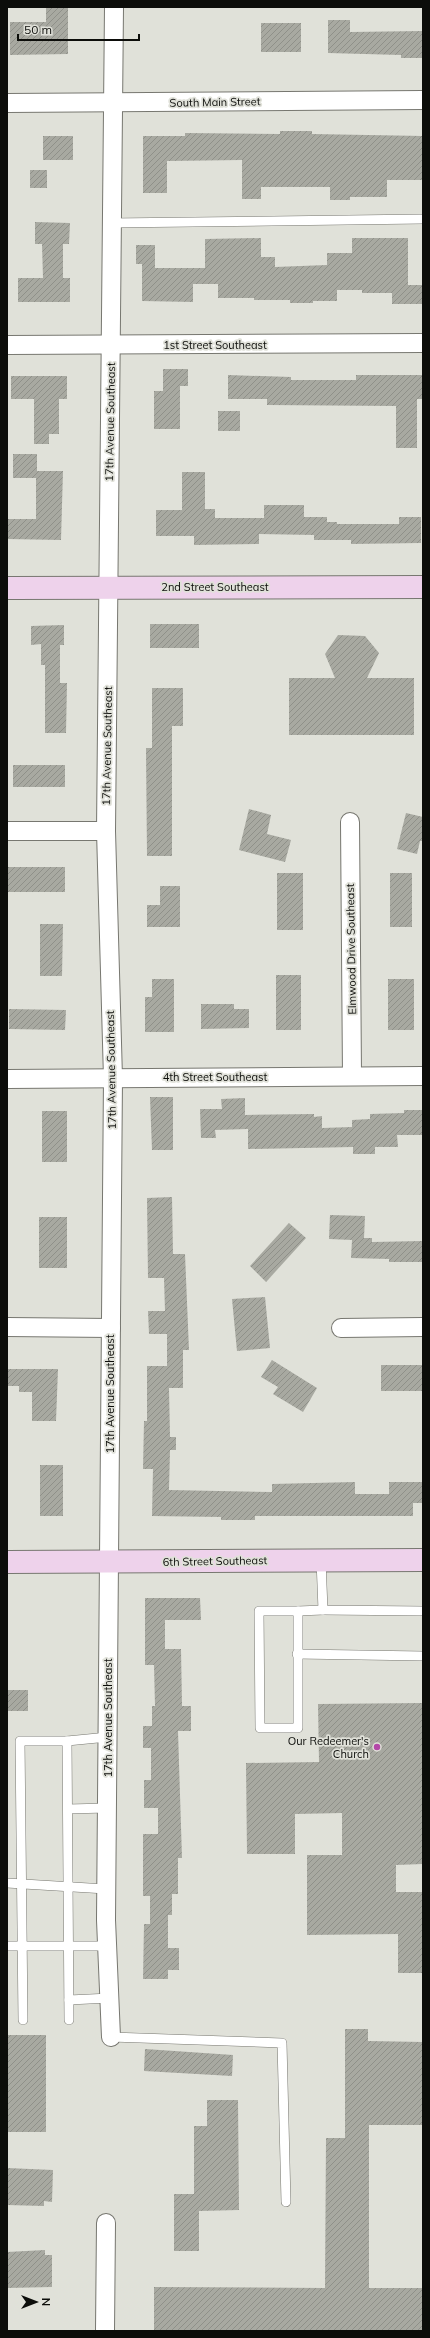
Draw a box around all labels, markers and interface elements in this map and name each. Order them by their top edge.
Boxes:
scale bar [18,16,139,42]
text: 50 m [24,22,52,37]
street label: South Main Street [169,94,261,110]
street label: 1st Street Southeast [163,338,267,352]
street label: 17th Avenue Southeast [102,362,118,482]
street label: 2nd Street Southeast [161,580,269,594]
street label: 17th Avenue Southeast [99,686,115,806]
street label: Elmwood Drive Southeast [343,883,359,1015]
street label: 17th Avenue Southeast [103,1010,119,1130]
street label: 4th Street Southeast [163,1070,267,1084]
street label: 17th Avenue Southeast [103,1334,117,1454]
street label: 6th Street Southeast [163,1553,268,1569]
street label: 17th Avenue Southeast [101,1658,115,1778]
place label: Our Redeemer's Church [288,1734,369,1761]
marker: Our Redeemer's Church [372,1742,382,1752]
north arrow [16,2282,56,2322]
text: N [39,2298,53,2306]

